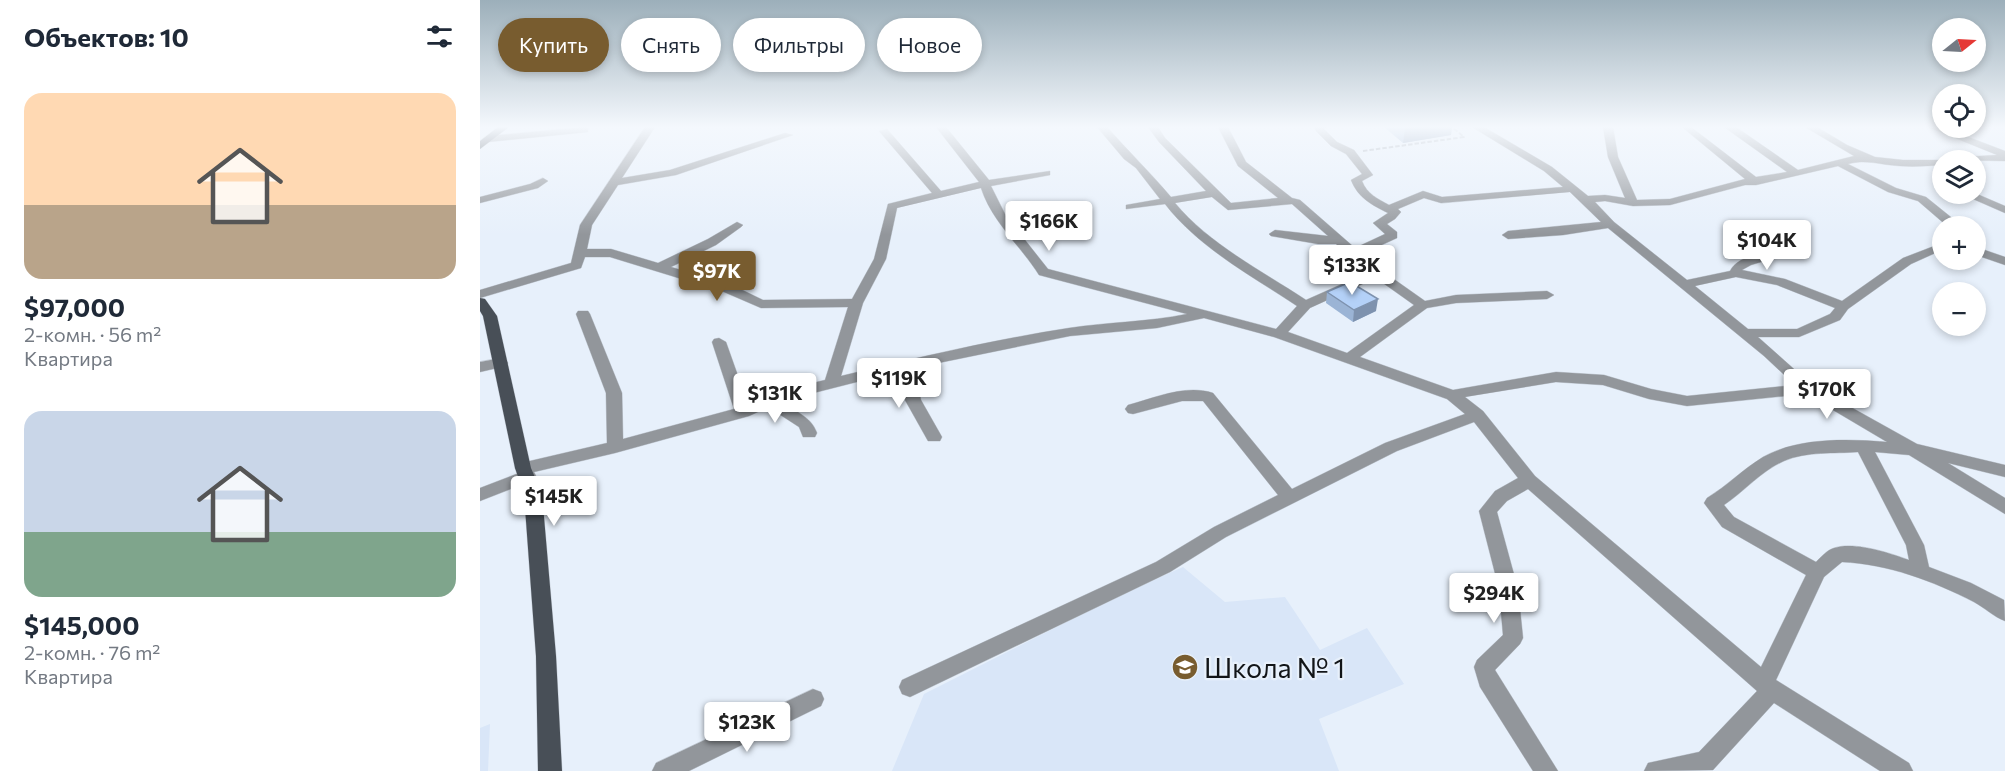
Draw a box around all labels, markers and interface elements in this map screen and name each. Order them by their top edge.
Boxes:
chip: Купить [498,18,609,72]
chip: Снять [621,18,721,72]
chip: Фильтры [733,18,865,72]
chip: Новое [877,18,982,72]
north arrow [1932,18,1986,72]
map controls [1932,18,1986,336]
icon: filters [423,20,456,53]
text: Объектов: 10 [24,21,189,52]
button: locate [1932,84,1986,138]
icon: home [186,132,294,240]
button: layers [1932,150,1986,204]
pin: $166K [1007,201,1091,252]
text: $166K [1019,208,1079,232]
button: + [1932,216,1986,270]
pin: $104K [1725,220,1809,271]
text: $104K [1737,227,1797,251]
pin: $133K [1310,245,1394,296]
pin: $97K [681,251,753,302]
text: $133K [1323,252,1381,276]
text: $97K [693,258,741,282]
button: − [1932,282,1986,336]
text: $97,000 [24,291,125,322]
text: 2-комн. · 56 m² [24,322,161,346]
text: Квартира [24,346,113,370]
pin: $119K [857,358,941,409]
text: $119K [871,365,927,389]
pin: $170K [1785,369,1869,420]
pin: $131K [733,373,817,424]
text: $170K [1798,376,1856,400]
text: $131K [747,380,803,404]
icon: home [186,450,294,558]
pin: $145K [512,476,596,527]
text: $145K [525,483,583,507]
pin: $294K [1452,573,1536,624]
text: $294K [1463,580,1525,604]
text: $145,000 [24,609,139,640]
text: 2-комн. · 76 m² [24,640,160,664]
place label: Школа № 1 [1204,651,1345,684]
school or university icon: Школа № 1 [1170,652,1200,682]
text: Квартира [24,664,113,688]
pin: $123K [705,702,789,753]
text: $123K [718,709,776,733]

